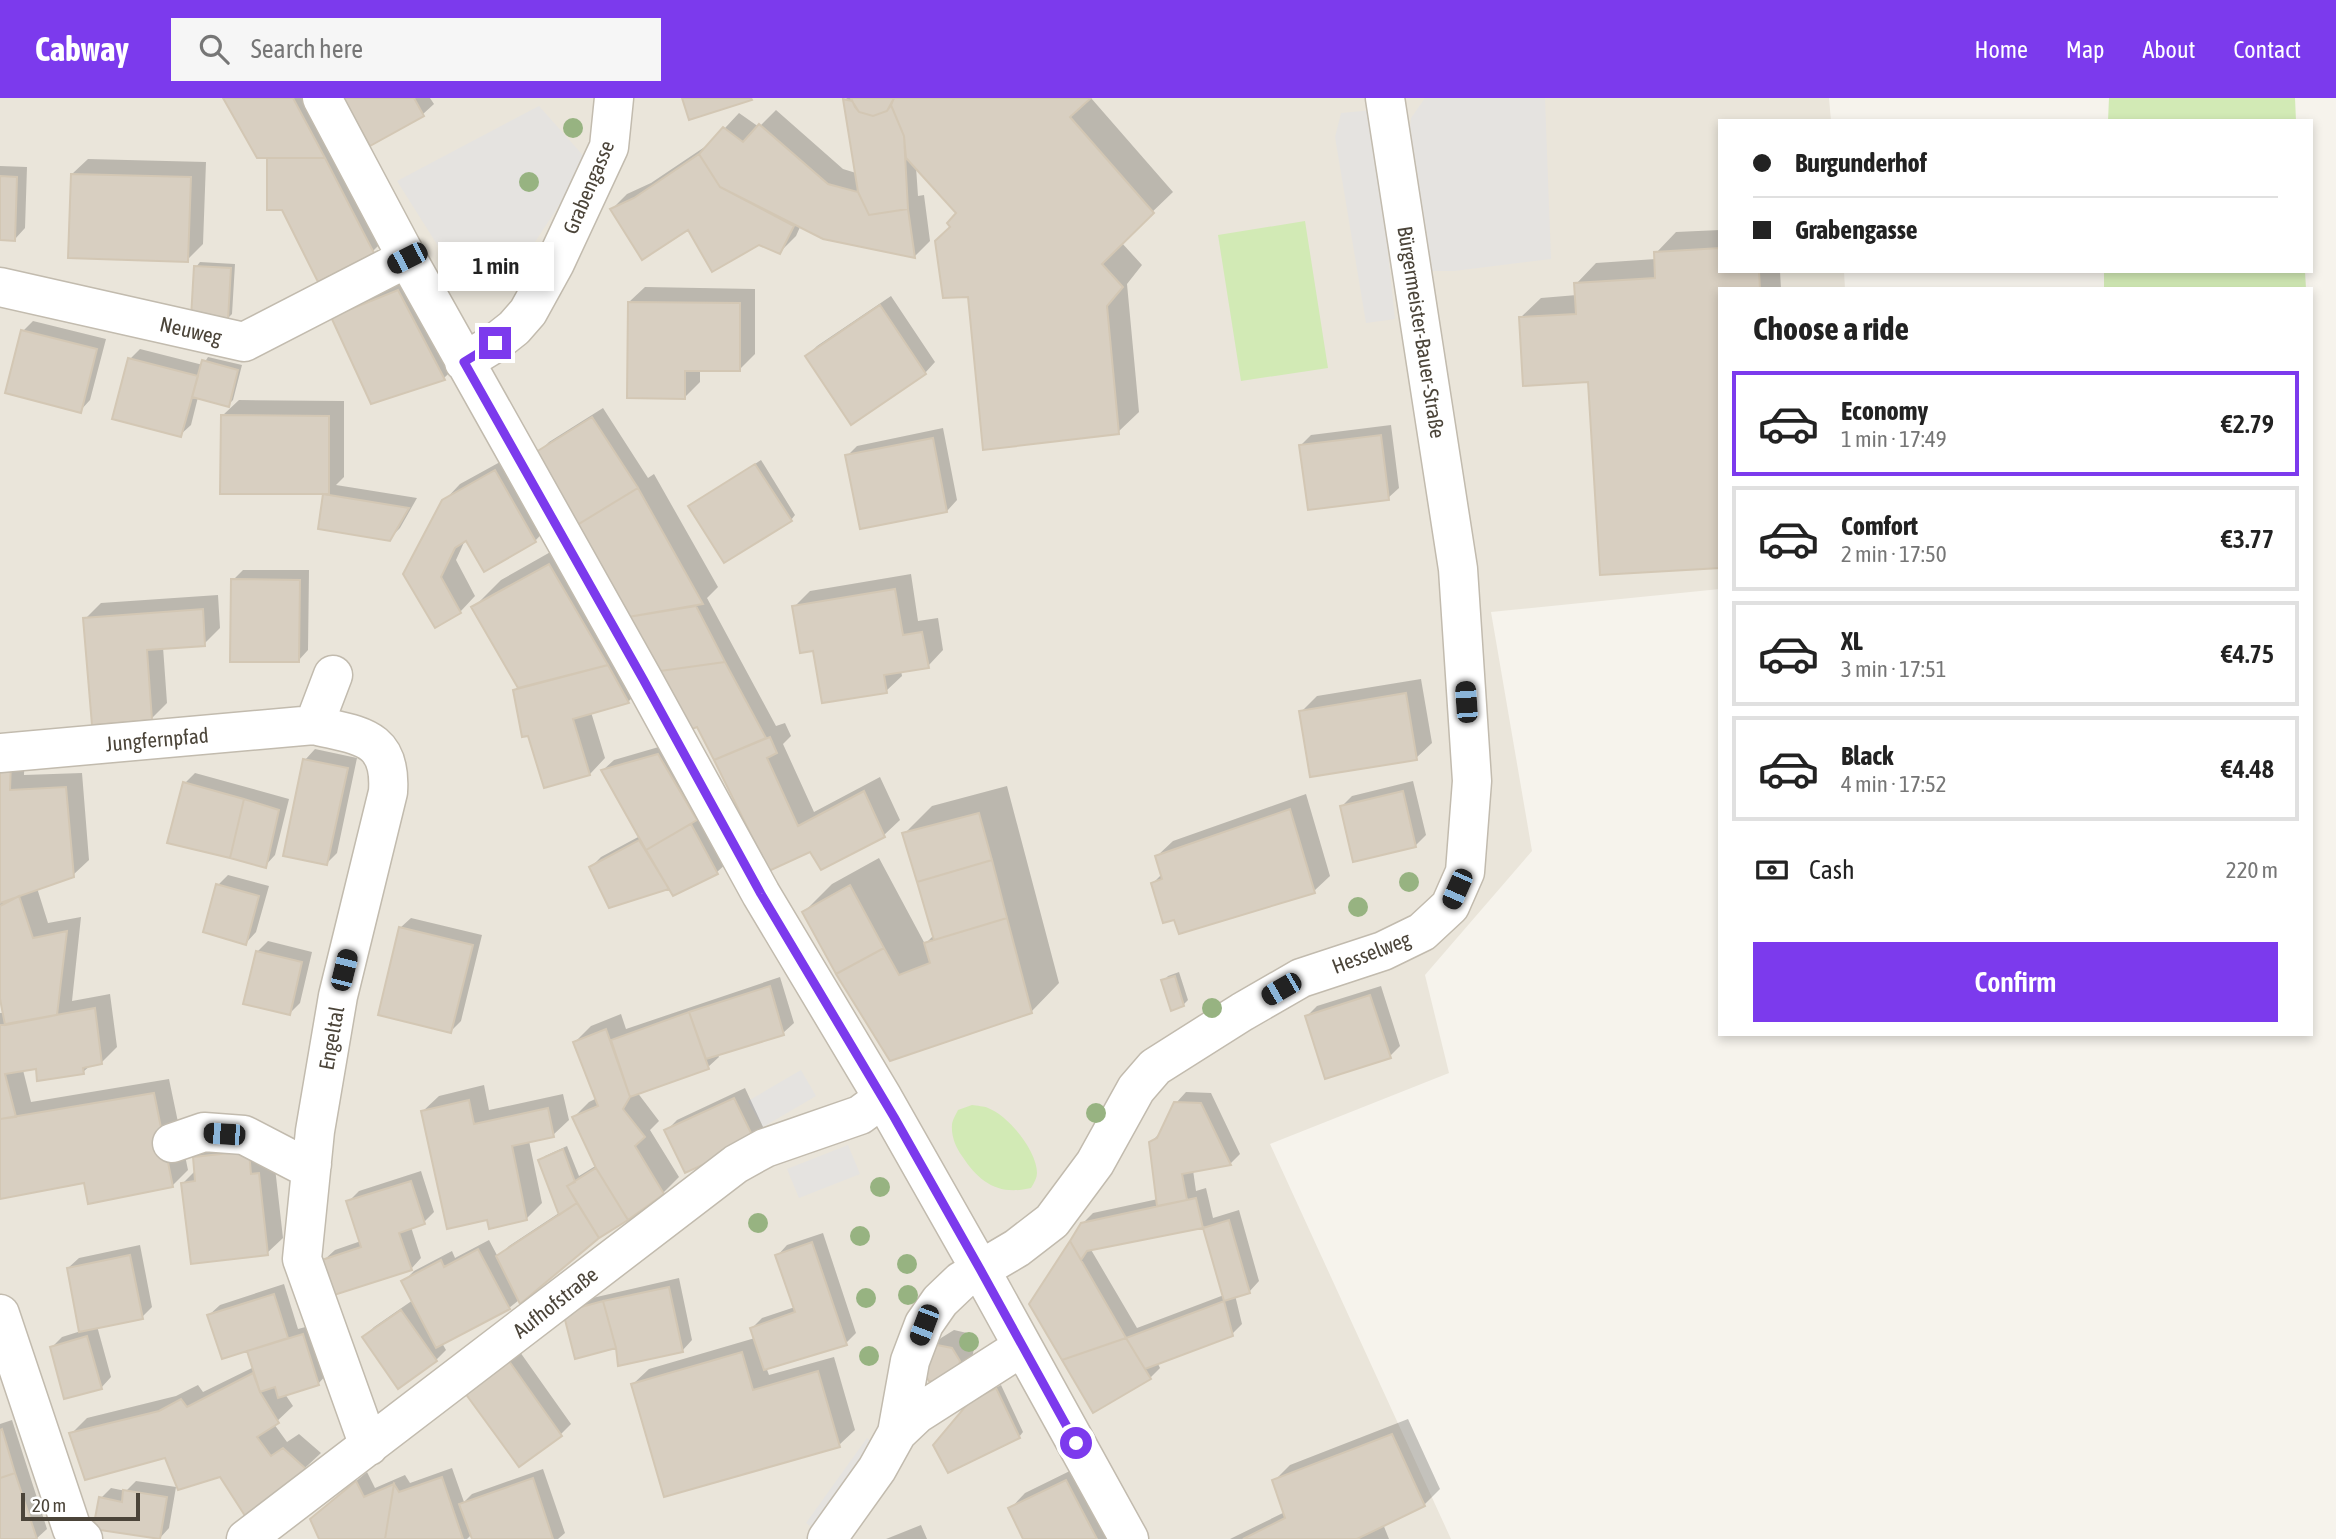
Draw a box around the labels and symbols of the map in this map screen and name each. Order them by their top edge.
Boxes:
street label: Grabengasse [558,137,618,237]
street label: Bürgermeister-Bauer-Straße [1393,224,1451,440]
car [384,239,431,277]
callout: 1 min [437,242,553,290]
street label: Neuweg [158,311,224,349]
route end [479,327,511,359]
car [1455,680,1478,724]
street label: Jungfernpfad [105,723,209,755]
car [1439,866,1476,912]
street label: Hesselweg [1328,926,1414,978]
car [329,947,360,993]
car [1258,969,1305,1009]
street label: Engeltal [314,1004,348,1072]
car [203,1122,246,1146]
street label: Aufhofstraße [508,1262,602,1342]
car [907,1302,942,1348]
route start [1060,1427,1092,1459]
scale bar [21,1490,140,1522]

